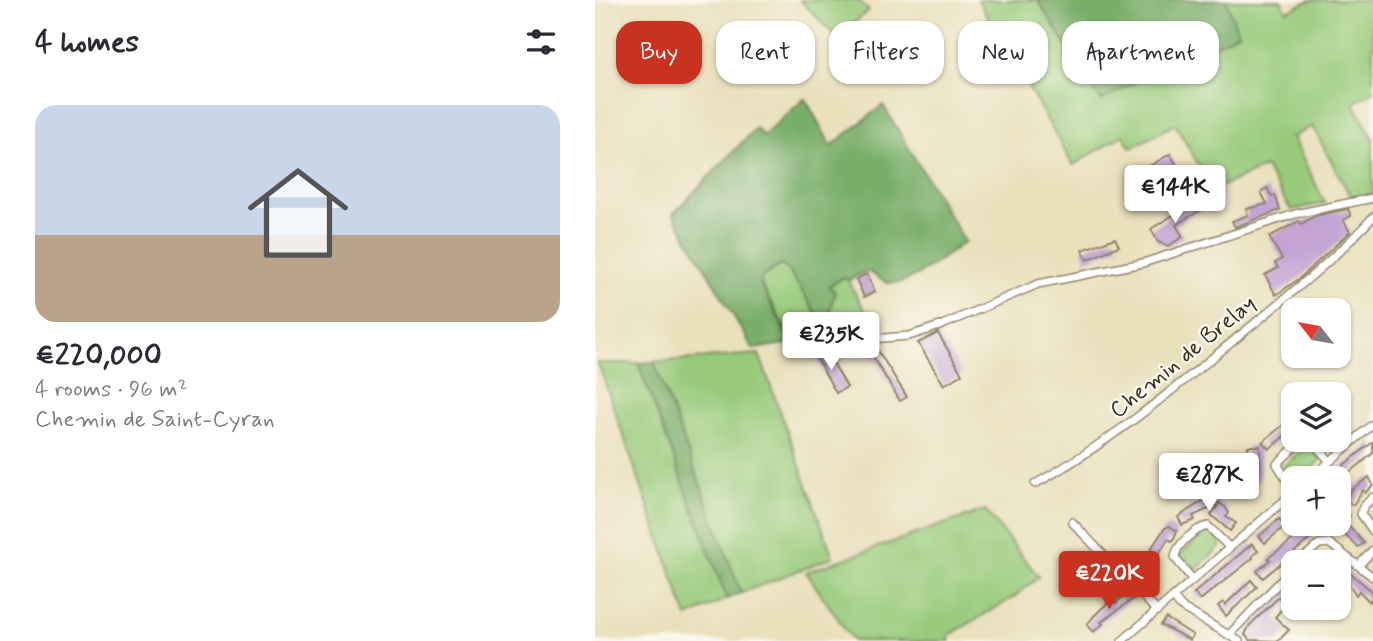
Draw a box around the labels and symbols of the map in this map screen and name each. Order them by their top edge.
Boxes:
pin: €144K [1126,166,1224,225]
street label: Chemin de Brelay [1104,289,1263,426]
north arrow [1281,298,1351,368]
pin: €235K [782,312,880,372]
pin: €287K [1160,454,1258,513]
pin: €220K [1060,552,1158,611]

